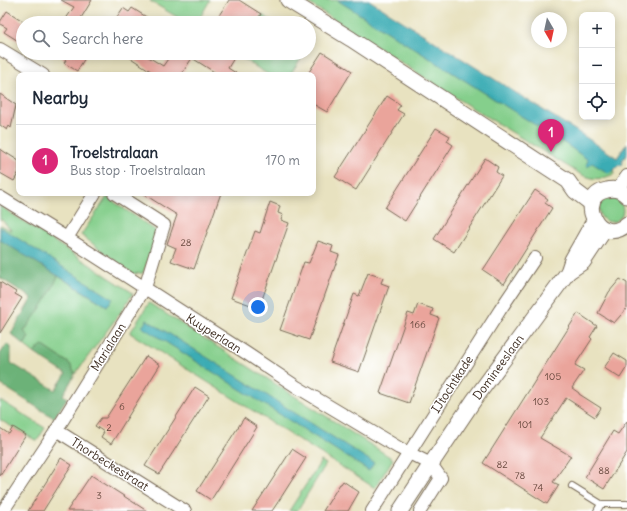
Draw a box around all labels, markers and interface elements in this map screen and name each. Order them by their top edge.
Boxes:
north arrow [531,12,567,48]
map controls [579,12,615,120]
button: + [579,12,615,48]
search box [16,16,316,60]
icon: search [30,27,52,49]
text: Search here [62,29,143,48]
button: − [579,48,615,84]
button: locate [579,84,615,120]
text: Nearby [32,87,88,109]
pin: 1 [538,119,564,152]
text: Troelstralaan [70,143,158,162]
text: 1 [42,152,48,169]
text: 170 m [265,152,300,169]
text: Bus stop · Troelstralaan [70,162,206,179]
house number: 28 [180,236,192,249]
your location [248,297,268,317]
street label: Kuyperlaan [184,310,245,356]
house number: 166 [410,318,426,331]
street label: Marialaan [87,320,129,374]
street label: Domineeslaan [469,331,527,403]
street label: IJtochtkade [428,352,476,416]
house number: 105 [545,370,561,383]
house number: 103 [533,395,549,408]
house number: 6 [119,400,125,413]
house number: 101 [518,418,532,431]
house number: 2 [106,421,112,434]
street label: Thorbeckestraat [68,434,152,494]
house number: 82 [496,458,508,471]
house number: 88 [598,464,610,477]
house number: 78 [515,469,526,482]
house number: 74 [533,481,543,494]
house number: 3 [96,489,102,502]

